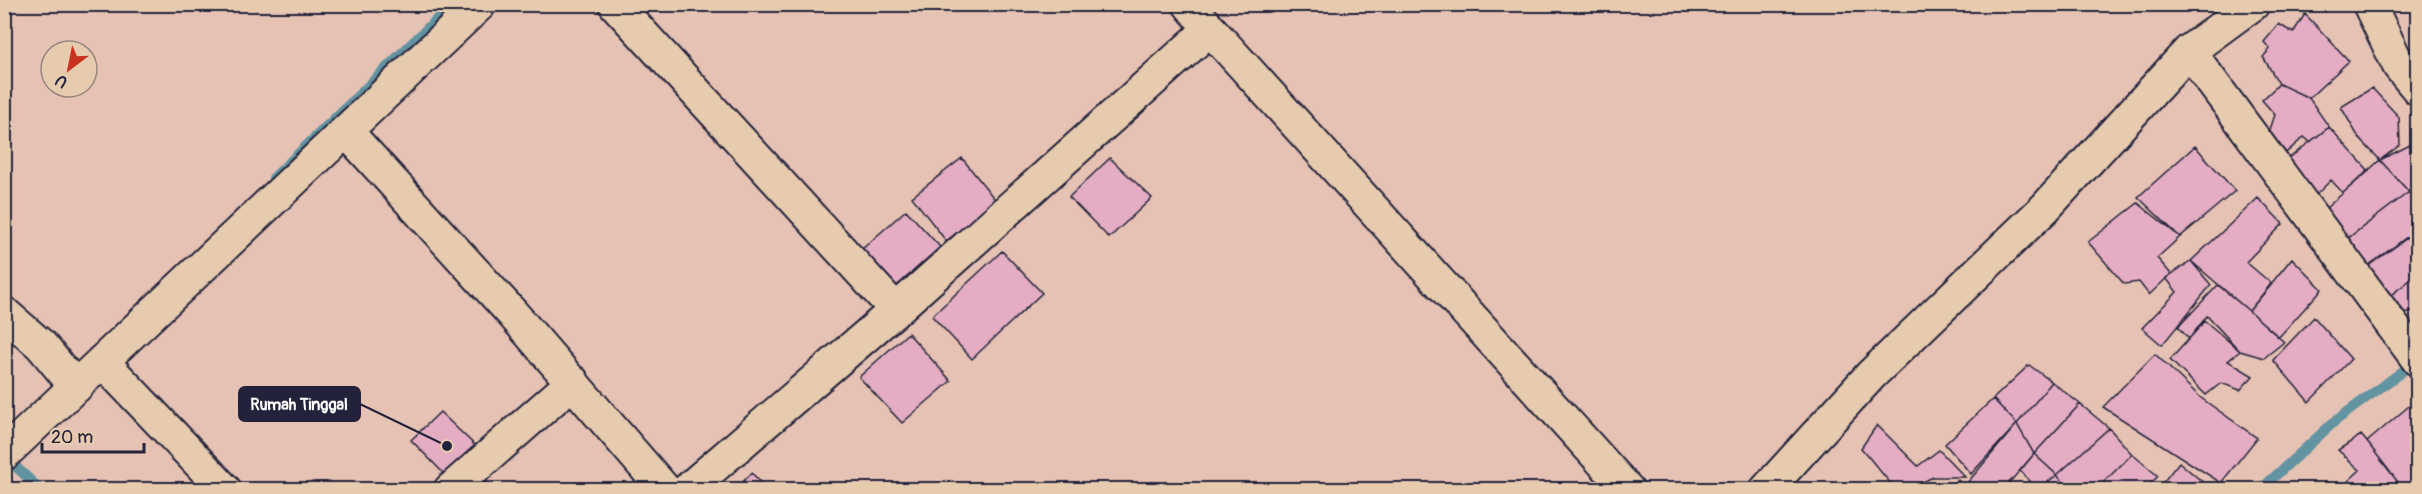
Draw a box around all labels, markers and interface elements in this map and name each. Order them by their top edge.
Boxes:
north arrow [39,39,99,99]
text: U [51,69,71,92]
callout: Rumah Tinggal [239,387,360,421]
text: Rumah Tinggal [250,395,348,415]
scale bar [42,416,144,454]
text: 20 m [51,426,93,449]

